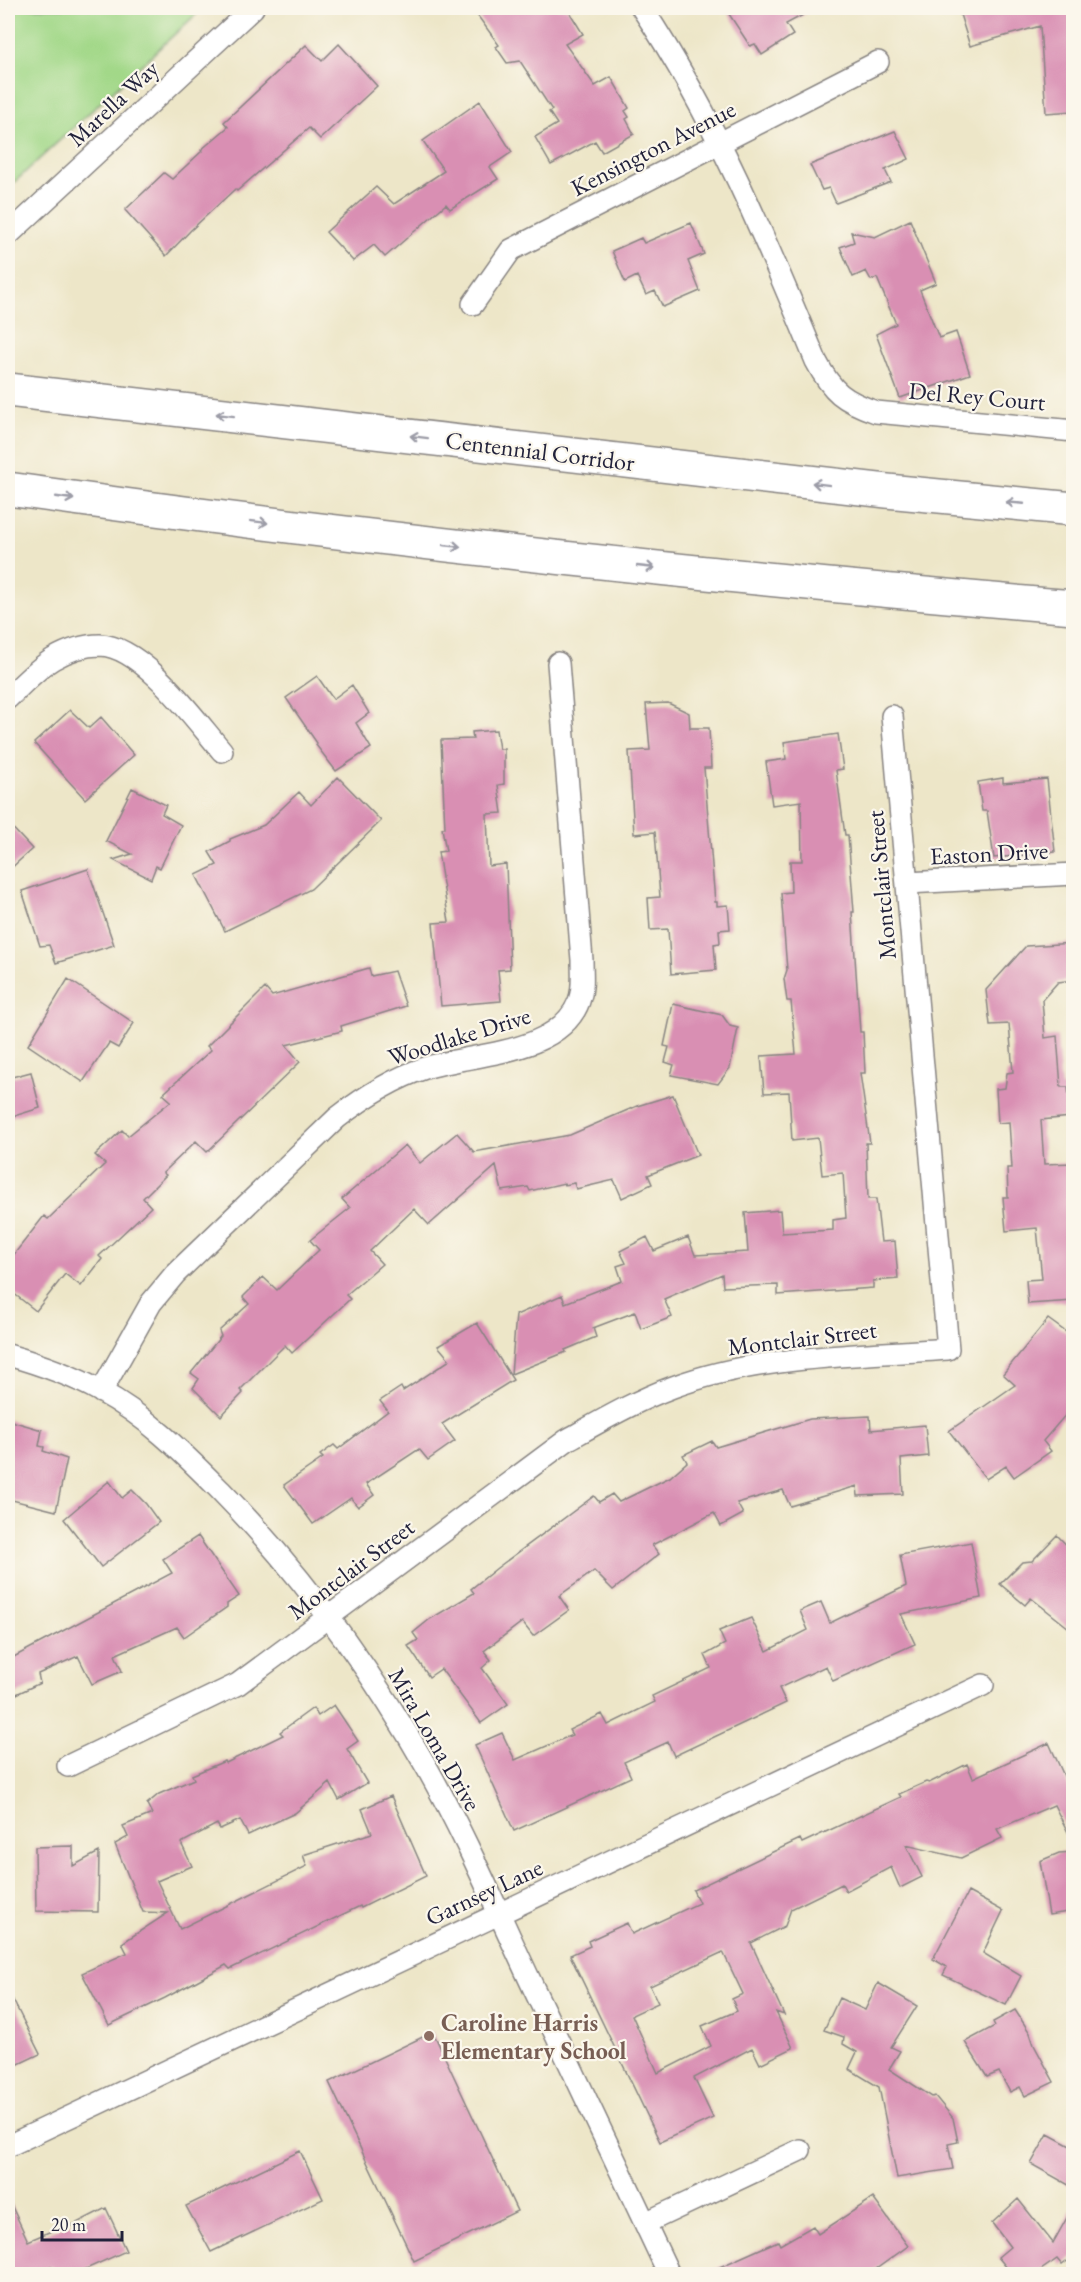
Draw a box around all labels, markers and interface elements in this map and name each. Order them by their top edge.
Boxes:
street label: Marella Way [61,53,165,153]
street label: Kensington Avenue [565,93,741,203]
street label: Del Rey Court [907,375,1047,417]
one-way arrow [216,409,236,420]
street label: Centennial Corridor [444,424,636,478]
one-way arrow [409,432,429,443]
one-way arrow [812,478,832,489]
one-way arrow [55,492,75,503]
one-way arrow [1006,497,1026,508]
one-way arrow [248,517,268,528]
one-way arrow [442,540,462,551]
one-way arrow [636,562,656,573]
street label: Montclair Street [859,809,903,961]
street label: Easton Drive [929,834,1049,872]
street label: Woodlake Drive [384,1000,534,1072]
street label: Montclair Street [726,1313,879,1363]
street label: Montclair Street [282,1511,420,1626]
street label: Mira Loma Drive [382,1662,488,1816]
street label: Garnsey Lane [420,1851,548,1933]
place label: Caroline Harris Elementary School [441,2007,627,2067]
marker: Caroline Harris Elementary School [422,2029,436,2043]
scale bar [42,2204,122,2242]
text: 20 m [51,2213,86,2236]

